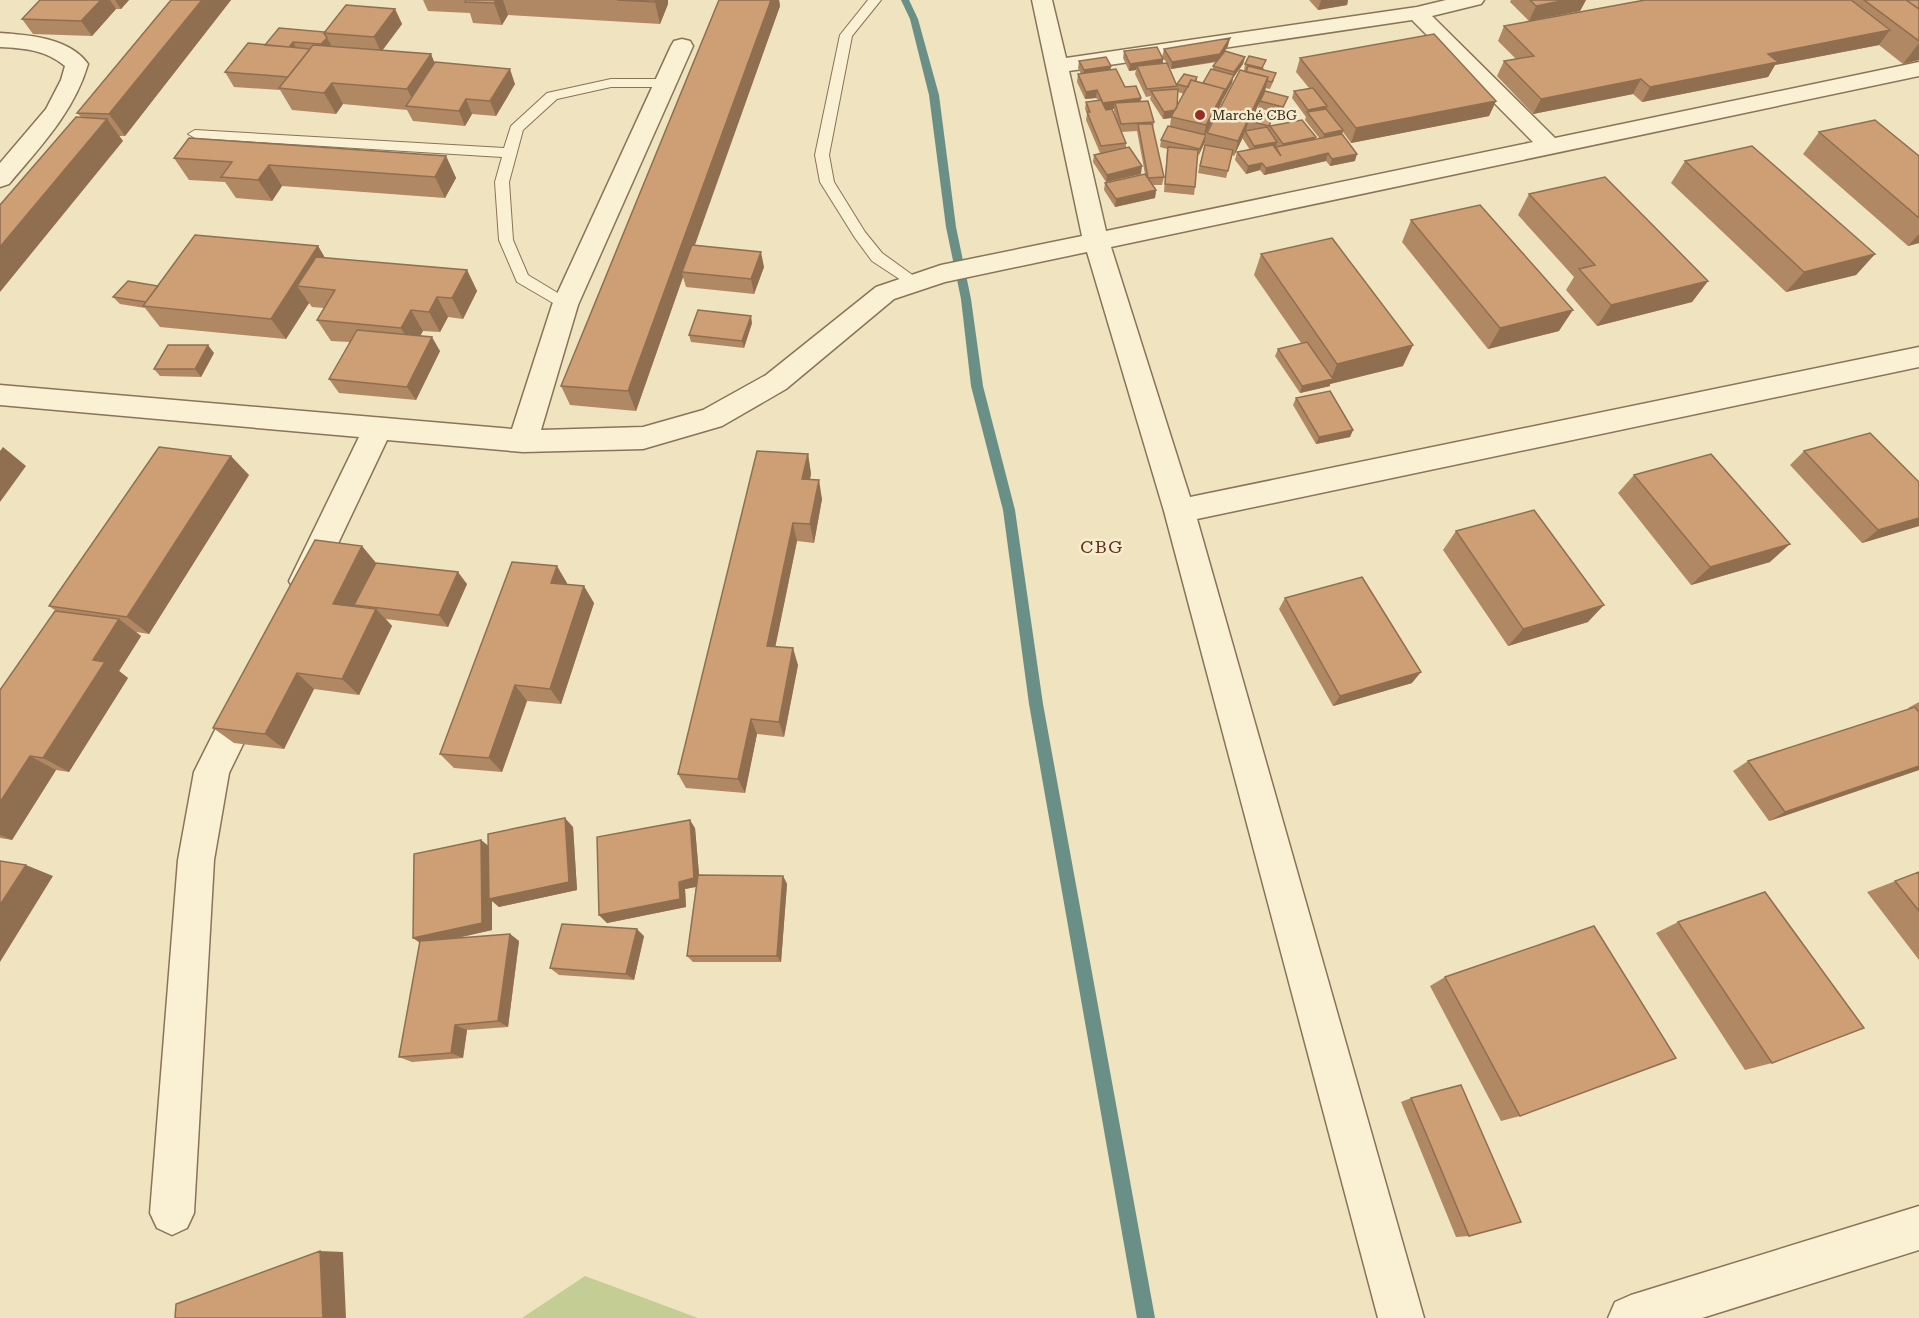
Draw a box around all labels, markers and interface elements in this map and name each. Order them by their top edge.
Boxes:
place label: Marché CBG [1212,107,1297,123]
marker: Marché CBG [1193,108,1207,122]
district label: CBG [1080,536,1124,557]

